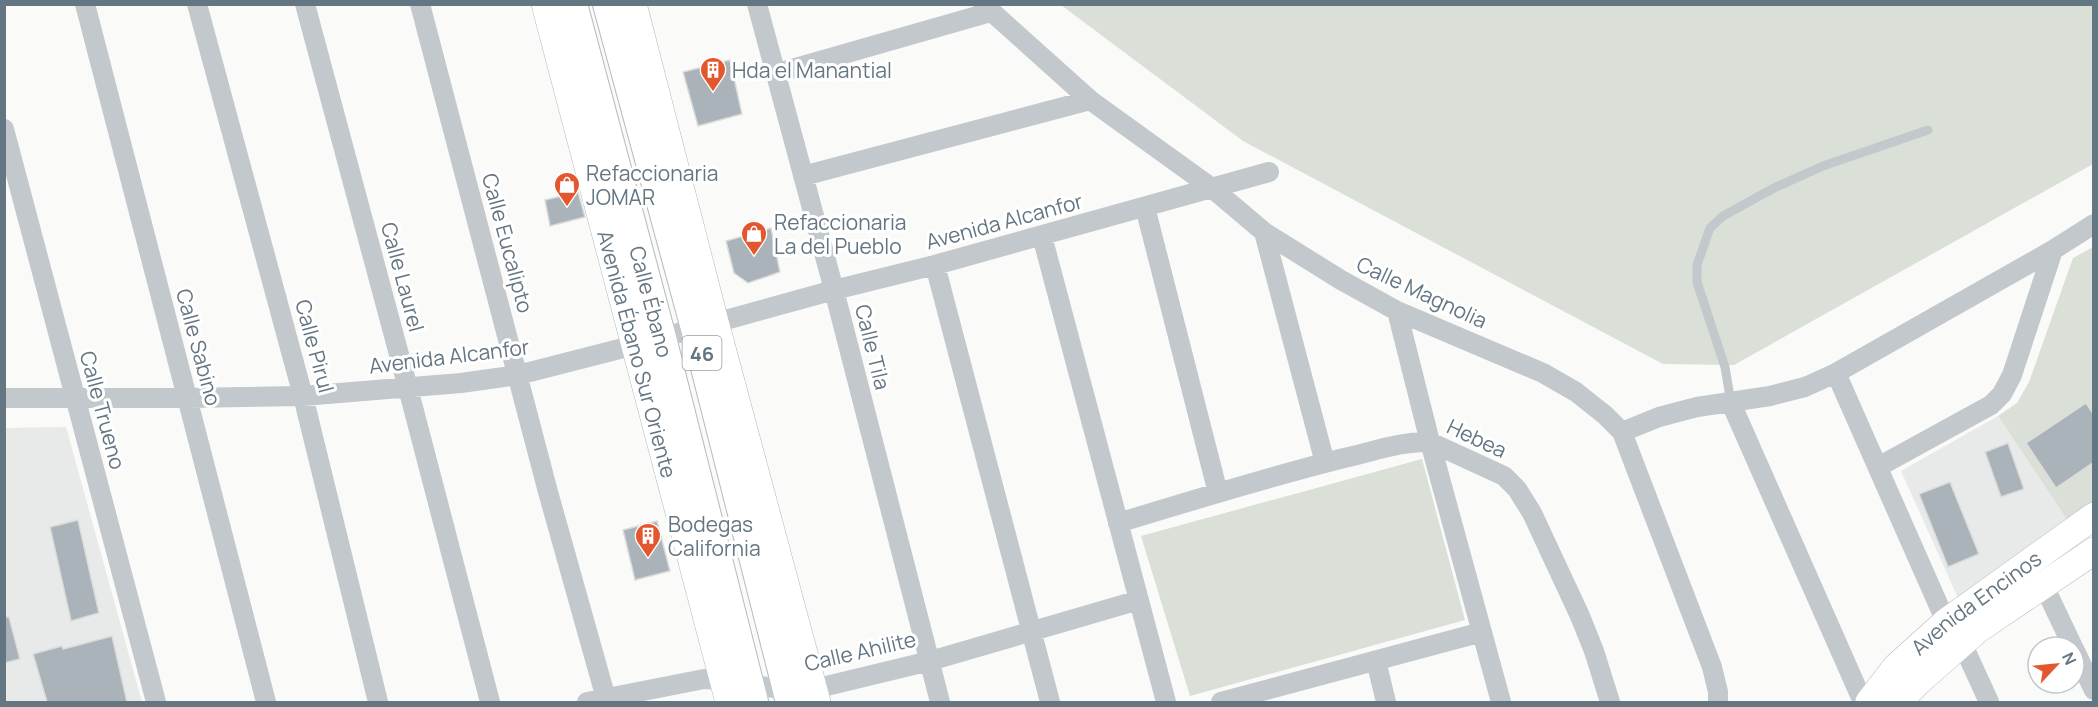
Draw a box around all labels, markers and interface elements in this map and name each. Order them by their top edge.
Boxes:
building icon: Hda el Manantial [698,55,728,93]
place label: Hda el Manantial [732,56,892,84]
place label: Refaccionaria JOMAR [586,159,719,211]
street label: Calle Eucalipto [476,170,540,316]
shop icon: Refaccionaria JOMAR [552,170,582,208]
street label: Avenida Alcanfor [922,186,1086,255]
place label: Refaccionaria La del Pueblo [774,208,907,260]
street label: Calle Laurel [375,219,431,335]
shop icon: Refaccionaria La del Pueblo [739,219,769,257]
street label: Avenida Ébano Sur Oriente [591,227,683,481]
street label: Calle Ébano [623,243,679,360]
street label: Calle Magnolia [1352,250,1492,334]
street label: Calle Sabino [170,286,228,408]
street label: Calle Pirul [289,296,341,396]
street label: Calle Tila [849,301,897,393]
street label: Avenida Alcanfor [367,332,531,380]
road number: 46 [682,336,722,370]
street label: Calle Trueno [74,348,132,472]
street label: Hebea [1443,412,1511,464]
place label: Bodegas California [668,510,761,562]
building icon: Bodegas California [633,521,663,559]
street label: Avenida Encinos [1905,544,2047,661]
street label: Calle Ahilite [801,625,919,677]
north arrow [2026,635,2086,695]
text: N [2057,648,2082,668]

